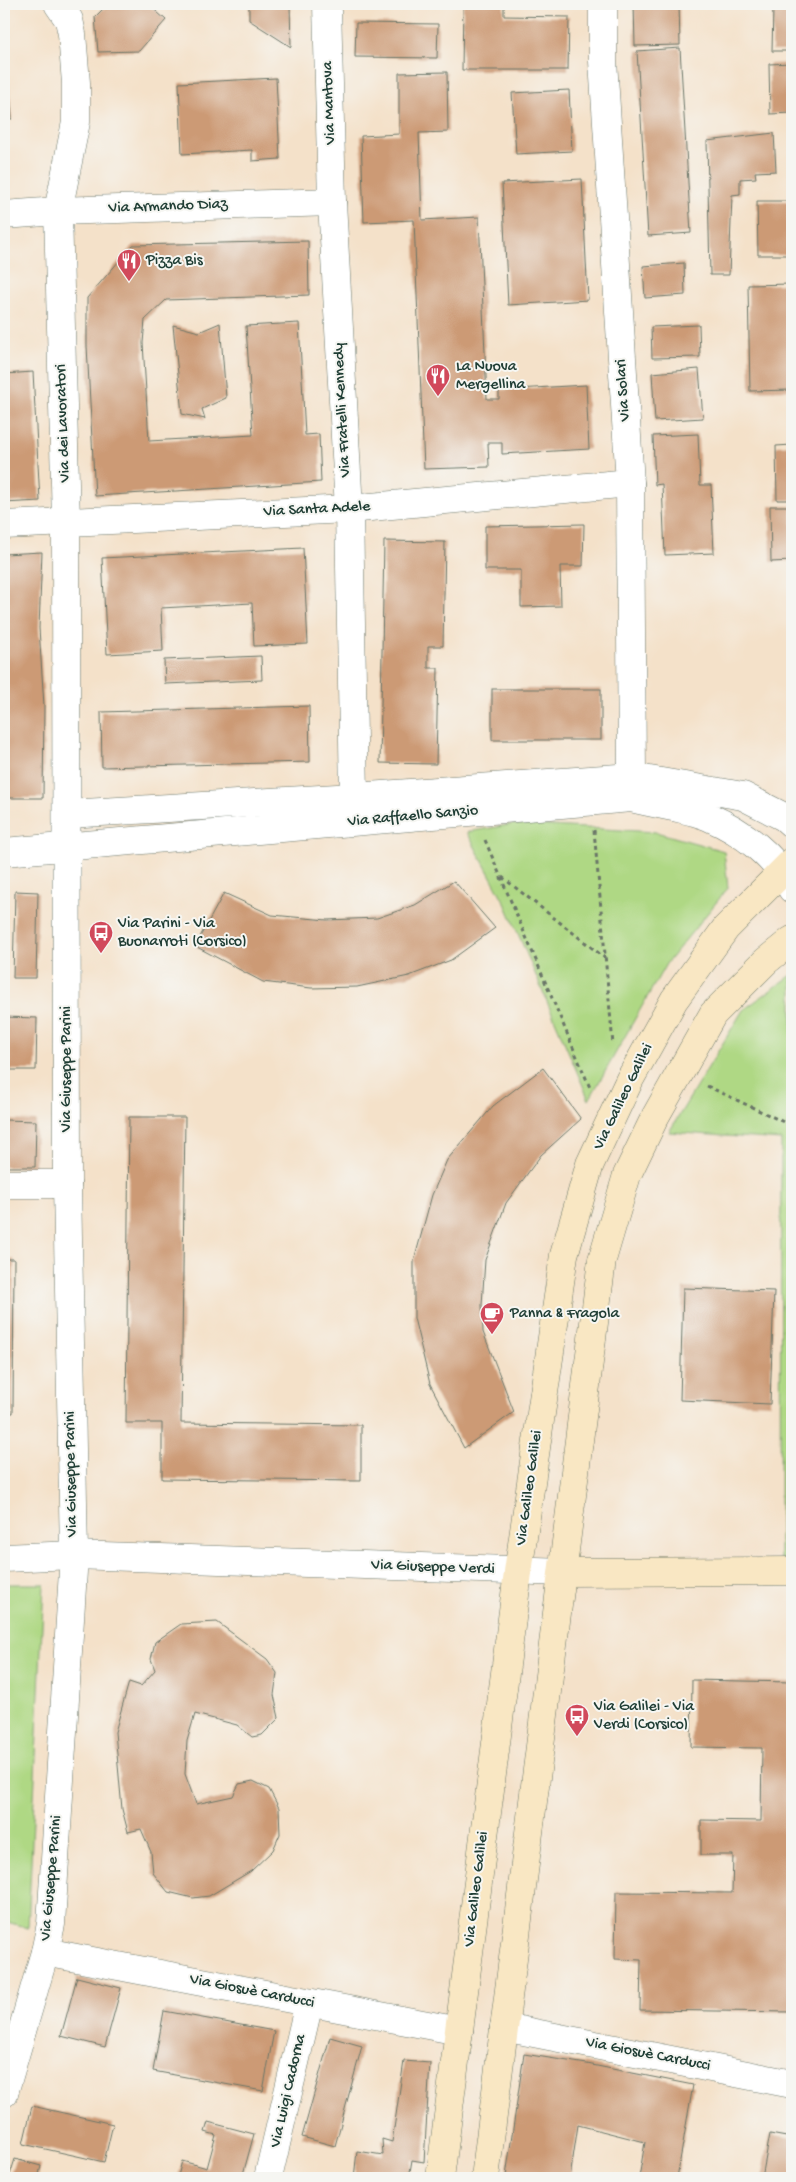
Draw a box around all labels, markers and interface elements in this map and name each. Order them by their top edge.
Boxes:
street label: Via Mantova [319,60,341,146]
street label: Via Armando Diaz [107,195,229,219]
restaurant icon: Pizza Bis [116,248,142,282]
place label: Pizza Bis [145,252,204,271]
street label: Via Fratelli Kennedy [330,342,356,479]
place label: La Nuova Mergellina [456,358,527,395]
street label: Via Solari [612,358,636,423]
street label: Via dei Lavoratori [52,363,76,484]
restaurant icon: La Nuova Mergellina [425,363,451,397]
street label: Via Santa Adele [262,498,372,522]
street label: Via Raffaello Sanzio [346,802,479,832]
place label: Via Parini - Via Buonarroti (Corsico) [117,915,247,952]
bus stop icon: Via Parini - Via Buonarroti (Corsico) [88,920,114,954]
street label: Via Giuseppe Parini [58,1006,77,1133]
street label: Via Galileo Galilei [590,1041,658,1154]
cafe icon: Panna & Fragola [479,1301,505,1335]
place label: Panna & Fragola [509,1305,620,1324]
street label: Via Giuseppe Parini [61,1411,83,1538]
street label: Via Galileo Galilei [512,1429,547,1548]
street label: Via Giuseppe Verdi [370,1556,495,1580]
place label: Via Galilei - Via Verdi (Corsico) [593,1698,695,1735]
bus stop icon: Via Galilei - Via Verdi (Corsico) [564,1703,590,1737]
street label: Via Giuseppe Parini [37,1814,67,1943]
street label: Via Galileo Galilei [460,1830,494,1949]
street label: Via Giosuè Carducci [187,1970,316,2013]
street label: Via Luigi Cadorna [267,2031,312,2150]
street label: Via Giosuè Carducci [583,2033,712,2076]

